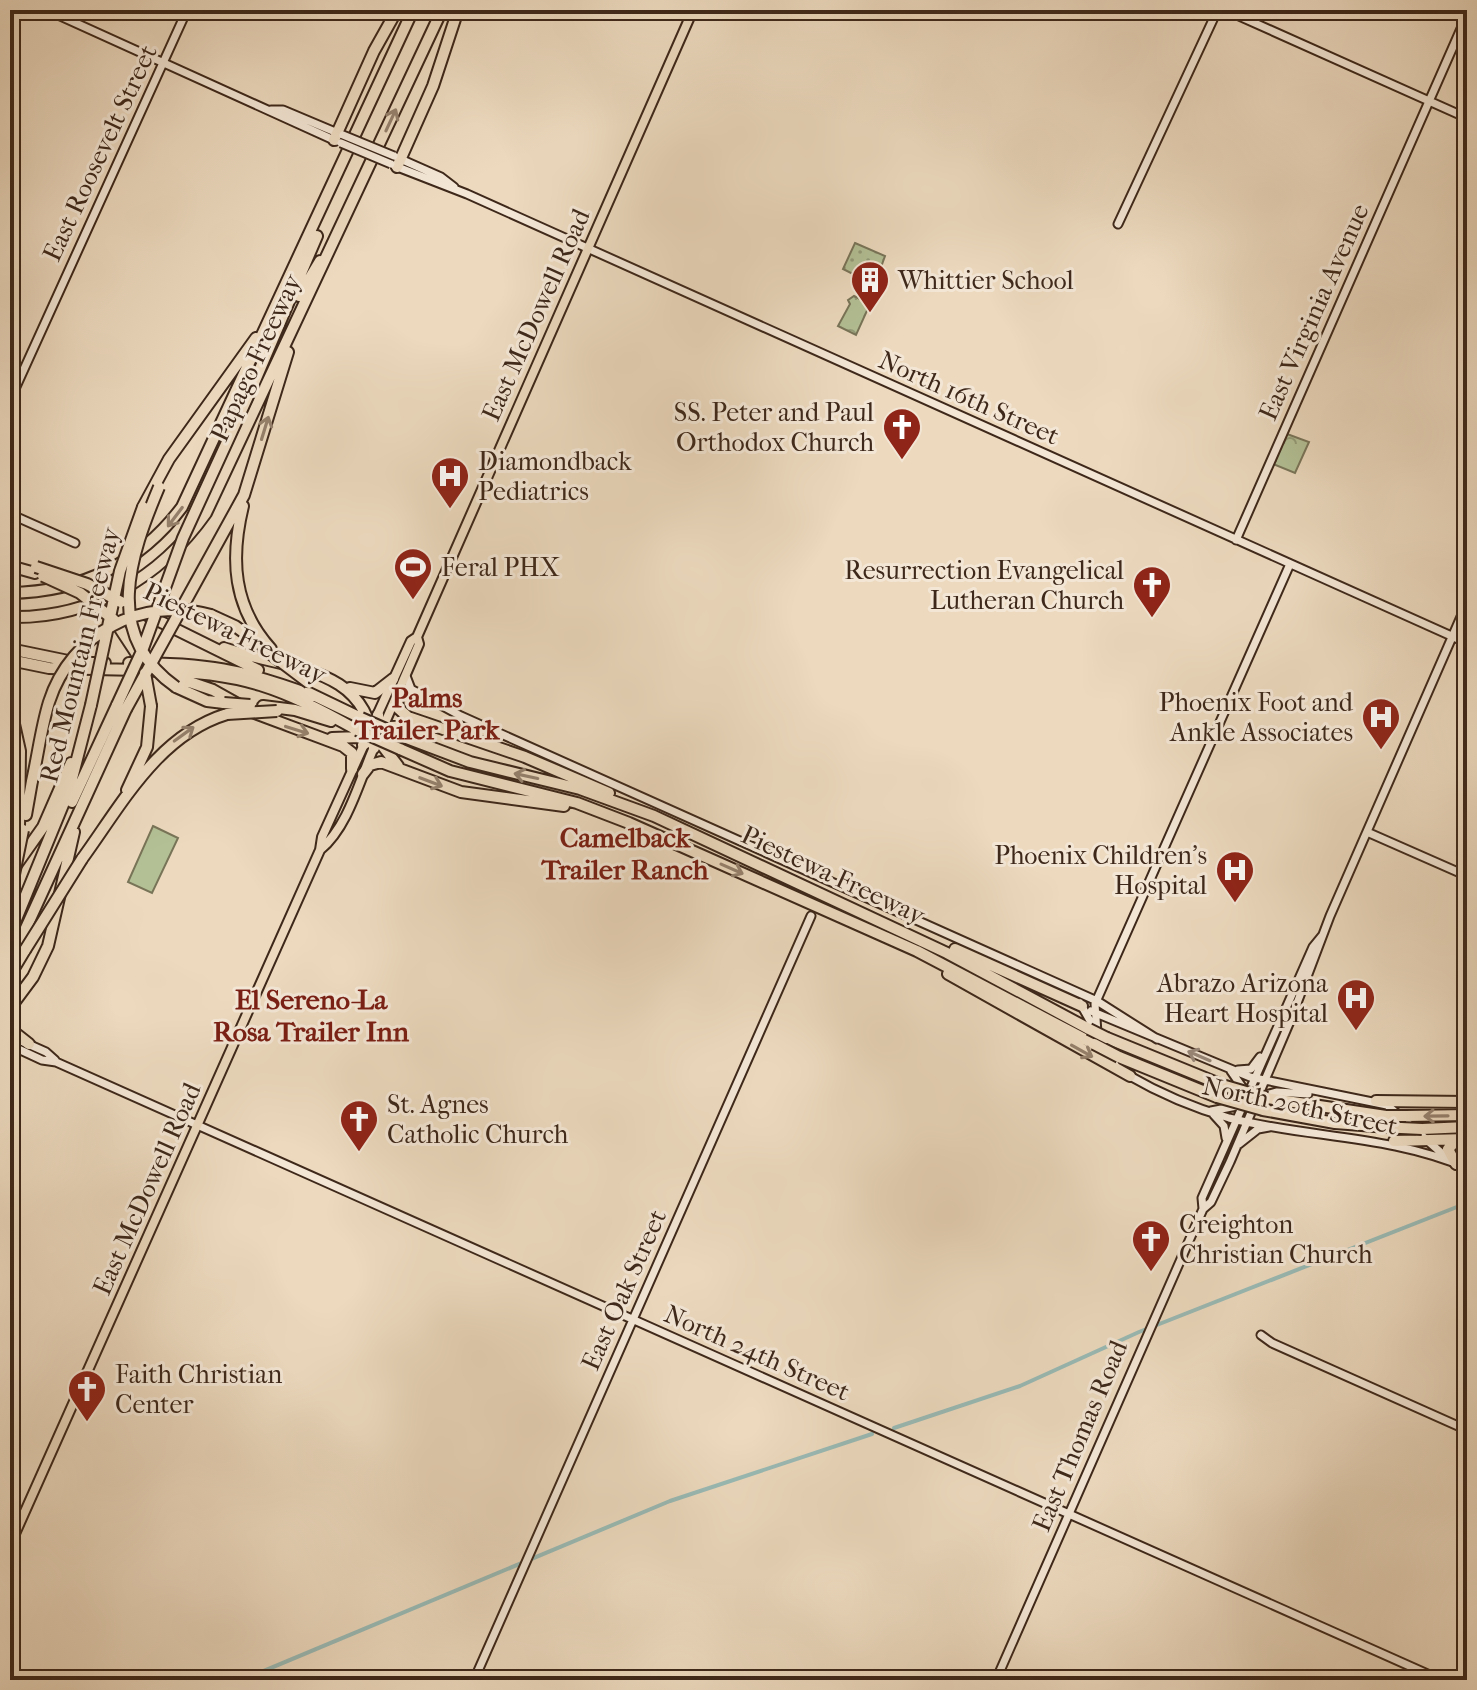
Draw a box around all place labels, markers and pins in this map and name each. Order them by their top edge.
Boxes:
building icon: Whittier School [849,259,891,314]
place label: Whittier School [897,265,1074,296]
place label: SS. Peter and Paul Orthodox Church [674,397,874,458]
church icon: SS. Peter and Paul Orthodox Church [881,406,923,461]
place label: Diamondback Pediatrics [478,446,632,507]
hospital icon: Diamondback Pediatrics [429,455,471,510]
sports icon: Feral PHX [392,546,434,601]
place label: Feral PHX [441,552,560,583]
place label: Resurrection Evangelical Lutheran Church [844,555,1124,616]
church icon: Resurrection Evangelical Lutheran Church [1131,564,1173,619]
place label: Phoenix Foot and Ankle Associates [1159,687,1354,748]
hospital icon: Phoenix Foot and Ankle Associates [1360,696,1402,751]
place label: Phoenix Children's Hospital [994,840,1207,901]
hospital icon: Phoenix Children's Hospital [1214,849,1256,904]
place label: Abrazo Arizona Heart Hospital [1156,968,1329,1029]
hospital icon: Abrazo Arizona Heart Hospital [1335,977,1377,1032]
place label: St. Agnes Catholic Church [387,1089,569,1150]
church icon: St. Agnes Catholic Church [338,1098,380,1153]
place label: Creighton Christian Church [1179,1209,1373,1270]
church icon: Creighton Christian Church [1130,1218,1172,1273]
place label: Faith Christian Center [115,1359,282,1420]
church icon: Faith Christian Center [66,1368,108,1423]

